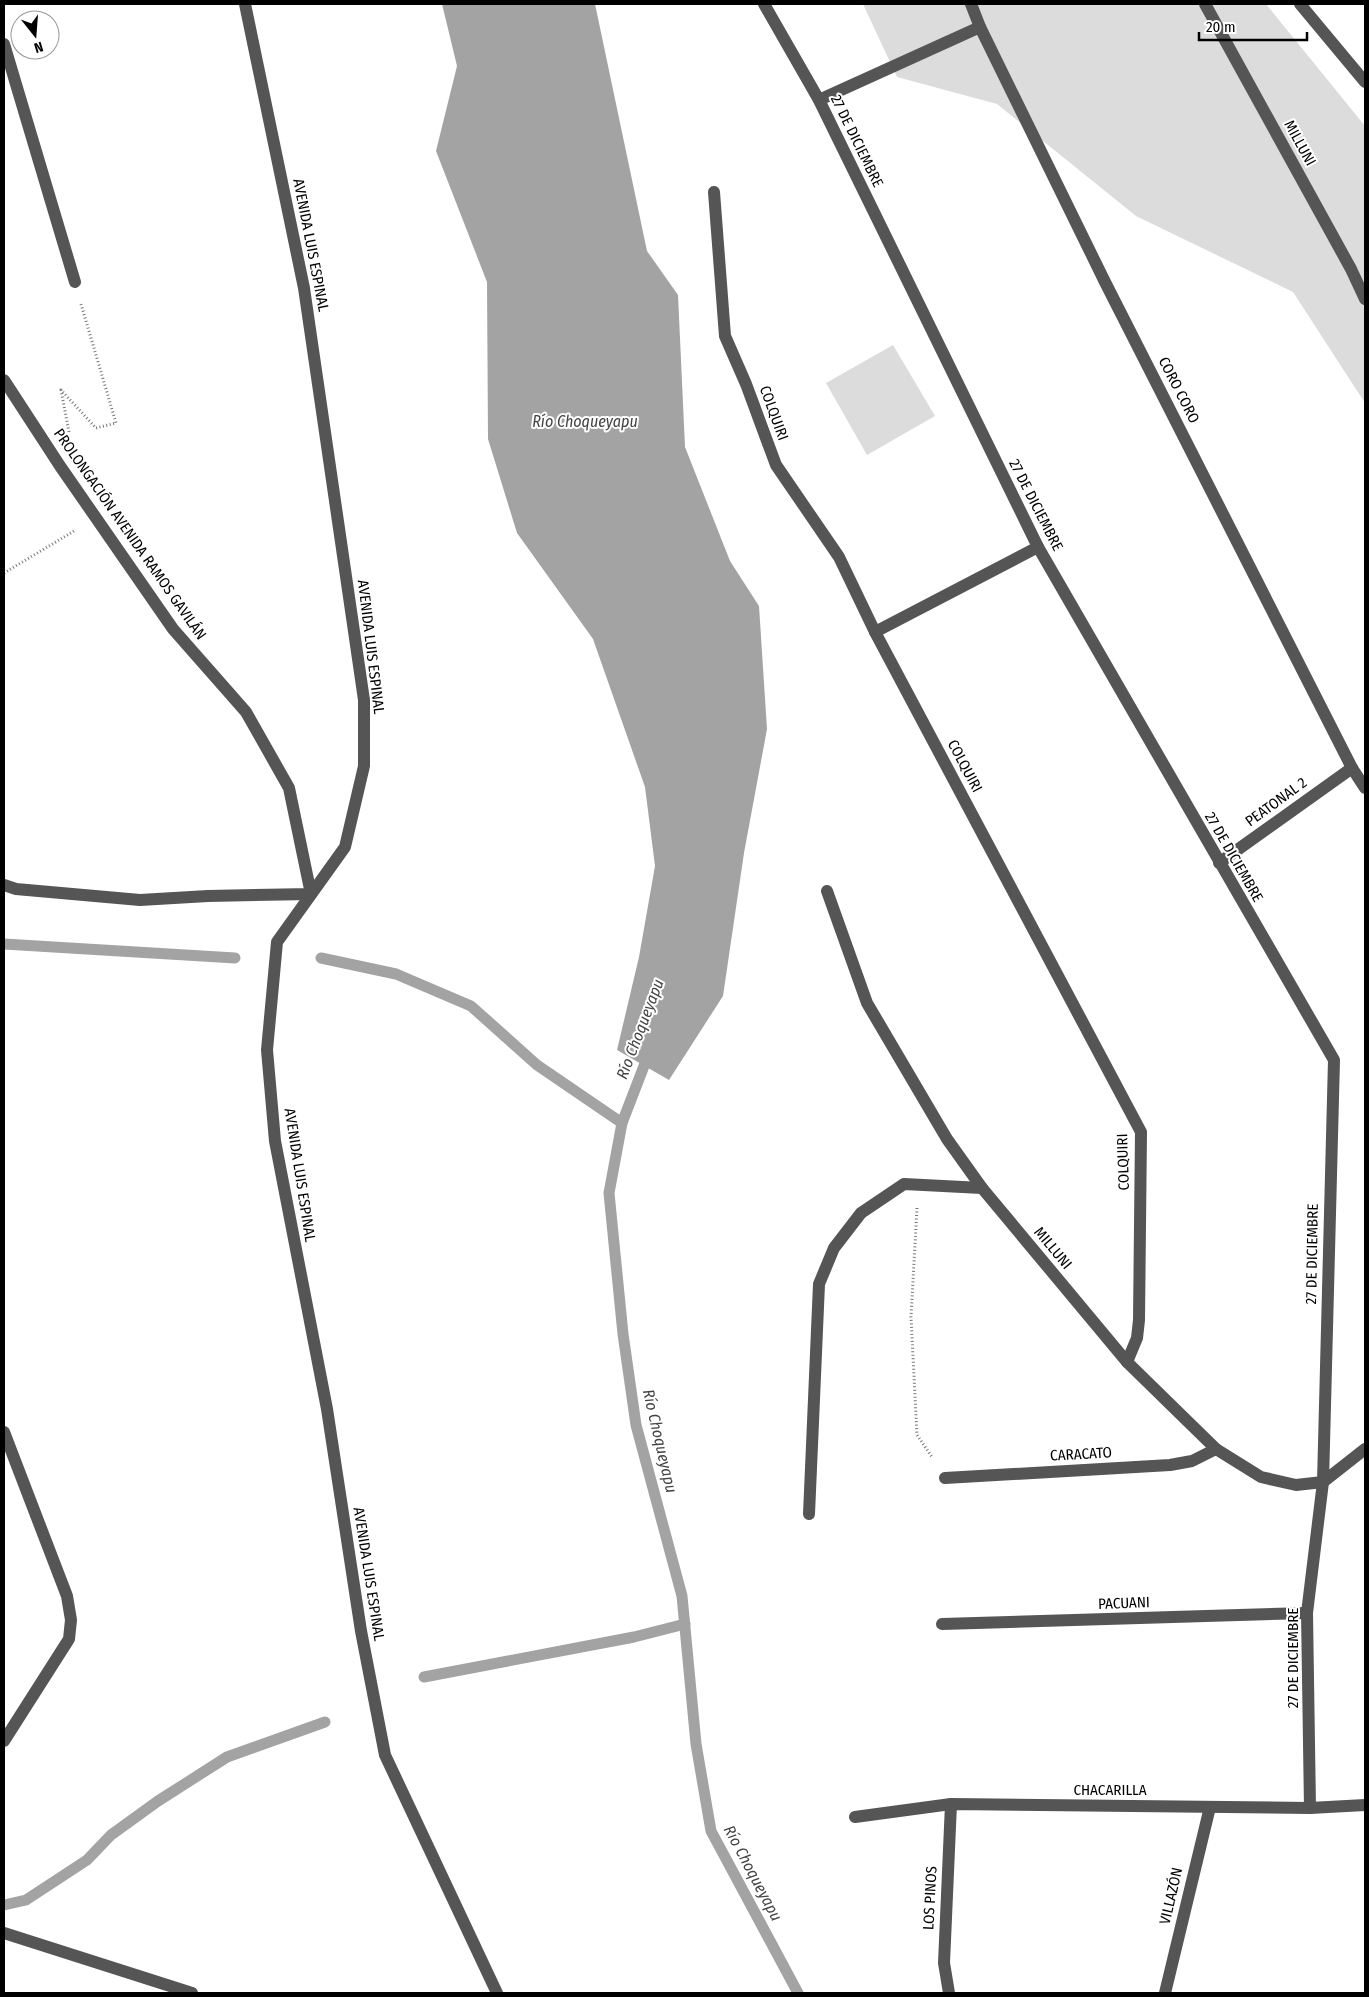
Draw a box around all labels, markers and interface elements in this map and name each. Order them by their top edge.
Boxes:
north arrow [10,10,60,60]
scale bar [1199,10,1306,42]
text: 20 m [1206,18,1236,36]
text: N [32,38,45,56]
street label: 27 DE DICIEMBRE [827,92,887,190]
street label: MILLUNI [1280,117,1320,169]
street label: AVENIDA LUIS ESPINAL [289,177,333,313]
street label: CORO CORO [1155,354,1203,426]
street label: COLQUIRI [756,383,792,443]
water label: Río Choqueyapu [532,412,638,431]
street label: PROLONGACIÓN AVENIDA RAMOS GAVILÁN [50,425,210,643]
street label: 27 DE DICIEMBRE [1005,456,1067,554]
street label: AVENIDA LUIS ESPINAL [354,579,388,716]
street label: COLQUIRI [944,737,986,795]
street label: PEATONAL 2 [1242,773,1311,830]
street label: 27 DE DICIEMBRE [1201,809,1267,905]
water label: Río Choqueyapu [612,976,668,1082]
street label: AVENIDA LUIS ESPINAL [281,1107,320,1243]
street label: COLQUIRI [1113,1133,1133,1191]
street label: 27 DE DICIEMBRE [1302,1203,1322,1305]
street label: MILLUNI [1030,1223,1076,1273]
water label: Río Choqueyapu [639,1387,681,1495]
street label: CARACATO [1050,1443,1112,1465]
street label: AVENIDA LUIS ESPINAL [350,1506,389,1642]
street label: PACUANI [1098,1593,1150,1613]
street label: 27 DE DICIEMBRE [1284,1608,1302,1708]
street label: CHACARILLA [1073,1781,1147,1799]
water label: Río Choqueyapu [720,1822,786,1924]
street label: LOS PINOS [919,1866,941,1930]
street label: VILLAZÓN [1156,1866,1186,1926]

